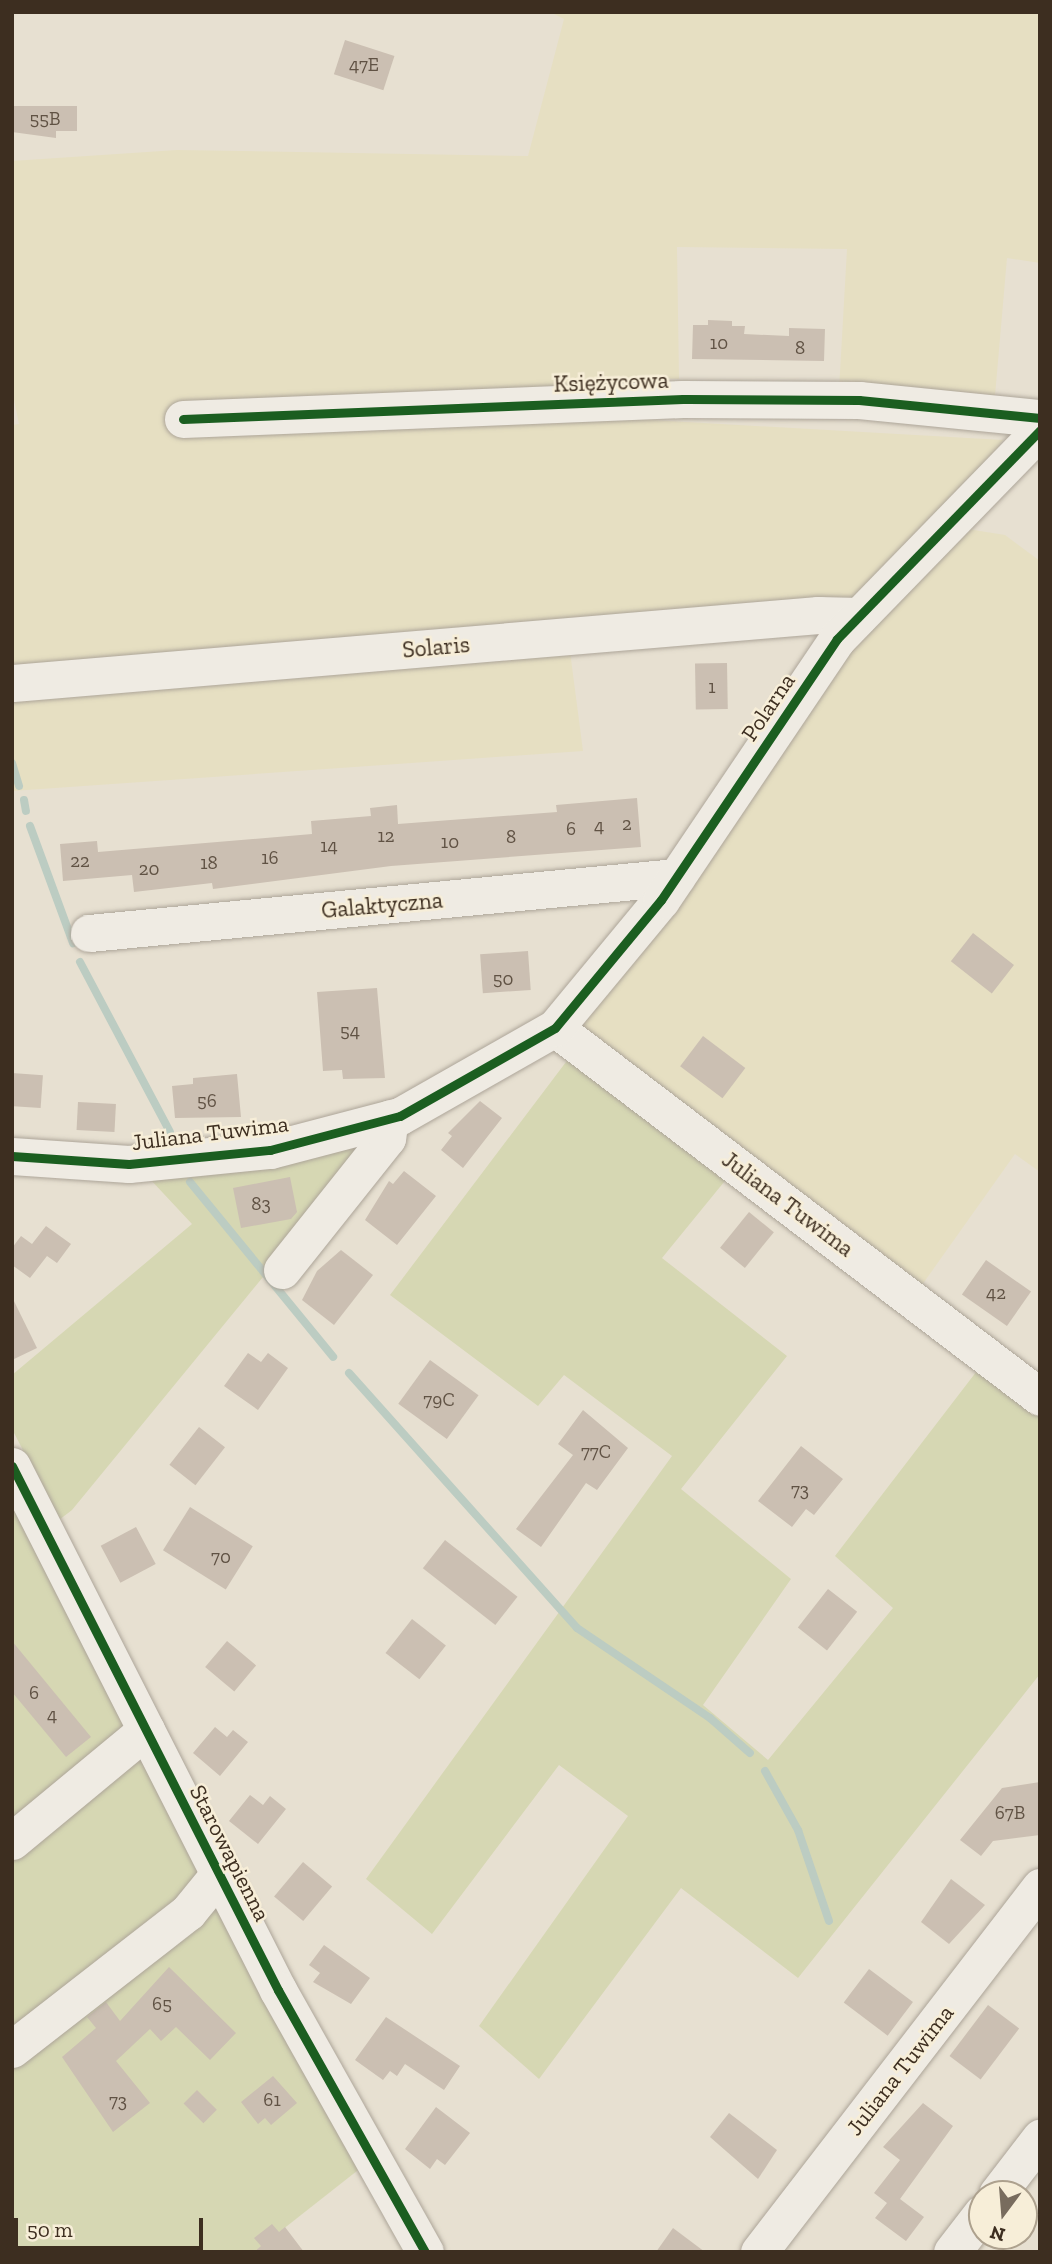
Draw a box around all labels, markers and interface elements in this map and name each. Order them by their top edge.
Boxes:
house number: 47E [349,54,379,76]
house number: 55B [30,108,60,130]
house number: 10 [710,332,728,354]
house number: 8 [795,337,805,359]
street label: Księżycowa [553,366,669,398]
street label: Solaris [401,630,471,664]
street label: Polarna [735,668,801,746]
house number: 1 [708,676,716,698]
house number: 2 [622,813,632,835]
house number: 4 [594,815,604,837]
house number: 6 [566,818,576,840]
house number: 12 [377,825,395,847]
house number: 8 [506,826,516,848]
house number: 10 [441,831,459,853]
house number: 14 [320,835,338,857]
house number: 16 [261,847,279,869]
house number: 22 [70,850,90,872]
house number: 18 [200,852,218,874]
house number: 20 [139,858,159,880]
street label: Galaktyczna [320,886,444,924]
house number: 50 [493,968,513,990]
house number: 54 [340,1020,360,1042]
house number: 56 [197,1090,217,1112]
street label: Juliana Tuwima [130,1110,290,1156]
street label: Juliana Tuwima [717,1145,859,1263]
house number: 83 [251,1193,271,1215]
house number: 42 [986,1282,1006,1304]
house number: 79C [423,1389,455,1411]
house number: 77C [581,1441,611,1463]
house number: 73 [791,1479,809,1501]
house number: 70 [211,1546,231,1568]
house number: 6 [29,1682,39,1704]
house number: 4 [47,1704,57,1726]
street label: Starowapienna [184,1780,276,1926]
house number: 67B [995,1802,1025,1824]
house number: 65 [152,1993,172,2015]
street label: Juliana Tuwima [840,1999,960,2141]
house number: 61 [263,2089,281,2111]
house number: 73 [109,2090,127,2112]
north arrow [968,2180,1038,2250]
scale bar [18,2204,206,2248]
text: 50 m [27,2217,73,2242]
text: N [988,2221,1008,2247]

